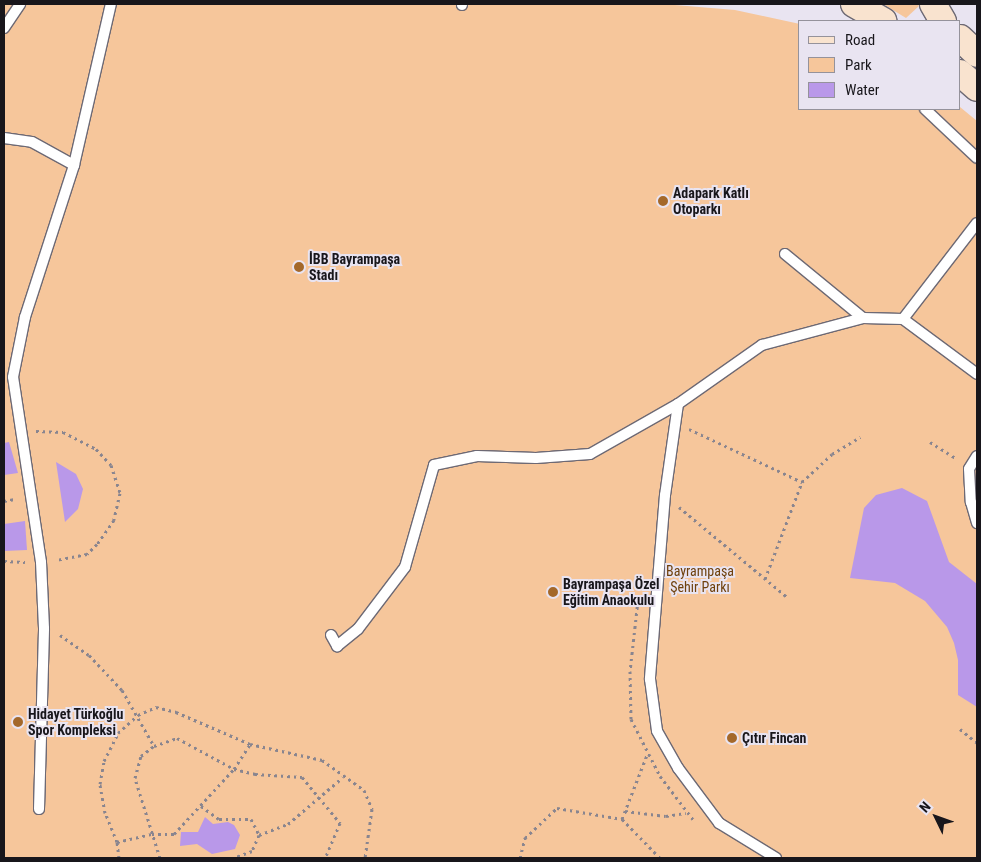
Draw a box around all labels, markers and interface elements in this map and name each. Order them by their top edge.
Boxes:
legend [798,20,961,110]
text: Road [845,31,875,49]
text: Park [845,56,872,74]
text: Water [845,81,879,99]
place label: Adapark Katlı Otoparkı [673,185,749,218]
marker: Adapark Katlı Otoparkı [657,195,669,207]
place label: İBB Bayrampaşa Stadı [309,251,400,284]
marker: İBB Bayrampaşa Stadı [293,261,305,273]
park label: Bayrampaşa Şehir Parkı [666,563,734,596]
place label: Bayrampaşa Özel Eğitim Anaokulu [563,576,660,608]
marker: Bayrampaşa Özel Eğitim Anaokulu [547,586,559,598]
place label: Hidayet Türkoğlu Spor Kompleksi [28,706,124,739]
marker: Hidayet Türkoğlu Spor Kompleksi [12,716,24,728]
place label: Çıtır Fincan [742,730,806,746]
marker: Çıtır Fincan [726,732,738,744]
north arrow [911,792,961,842]
text: N [916,798,934,816]

